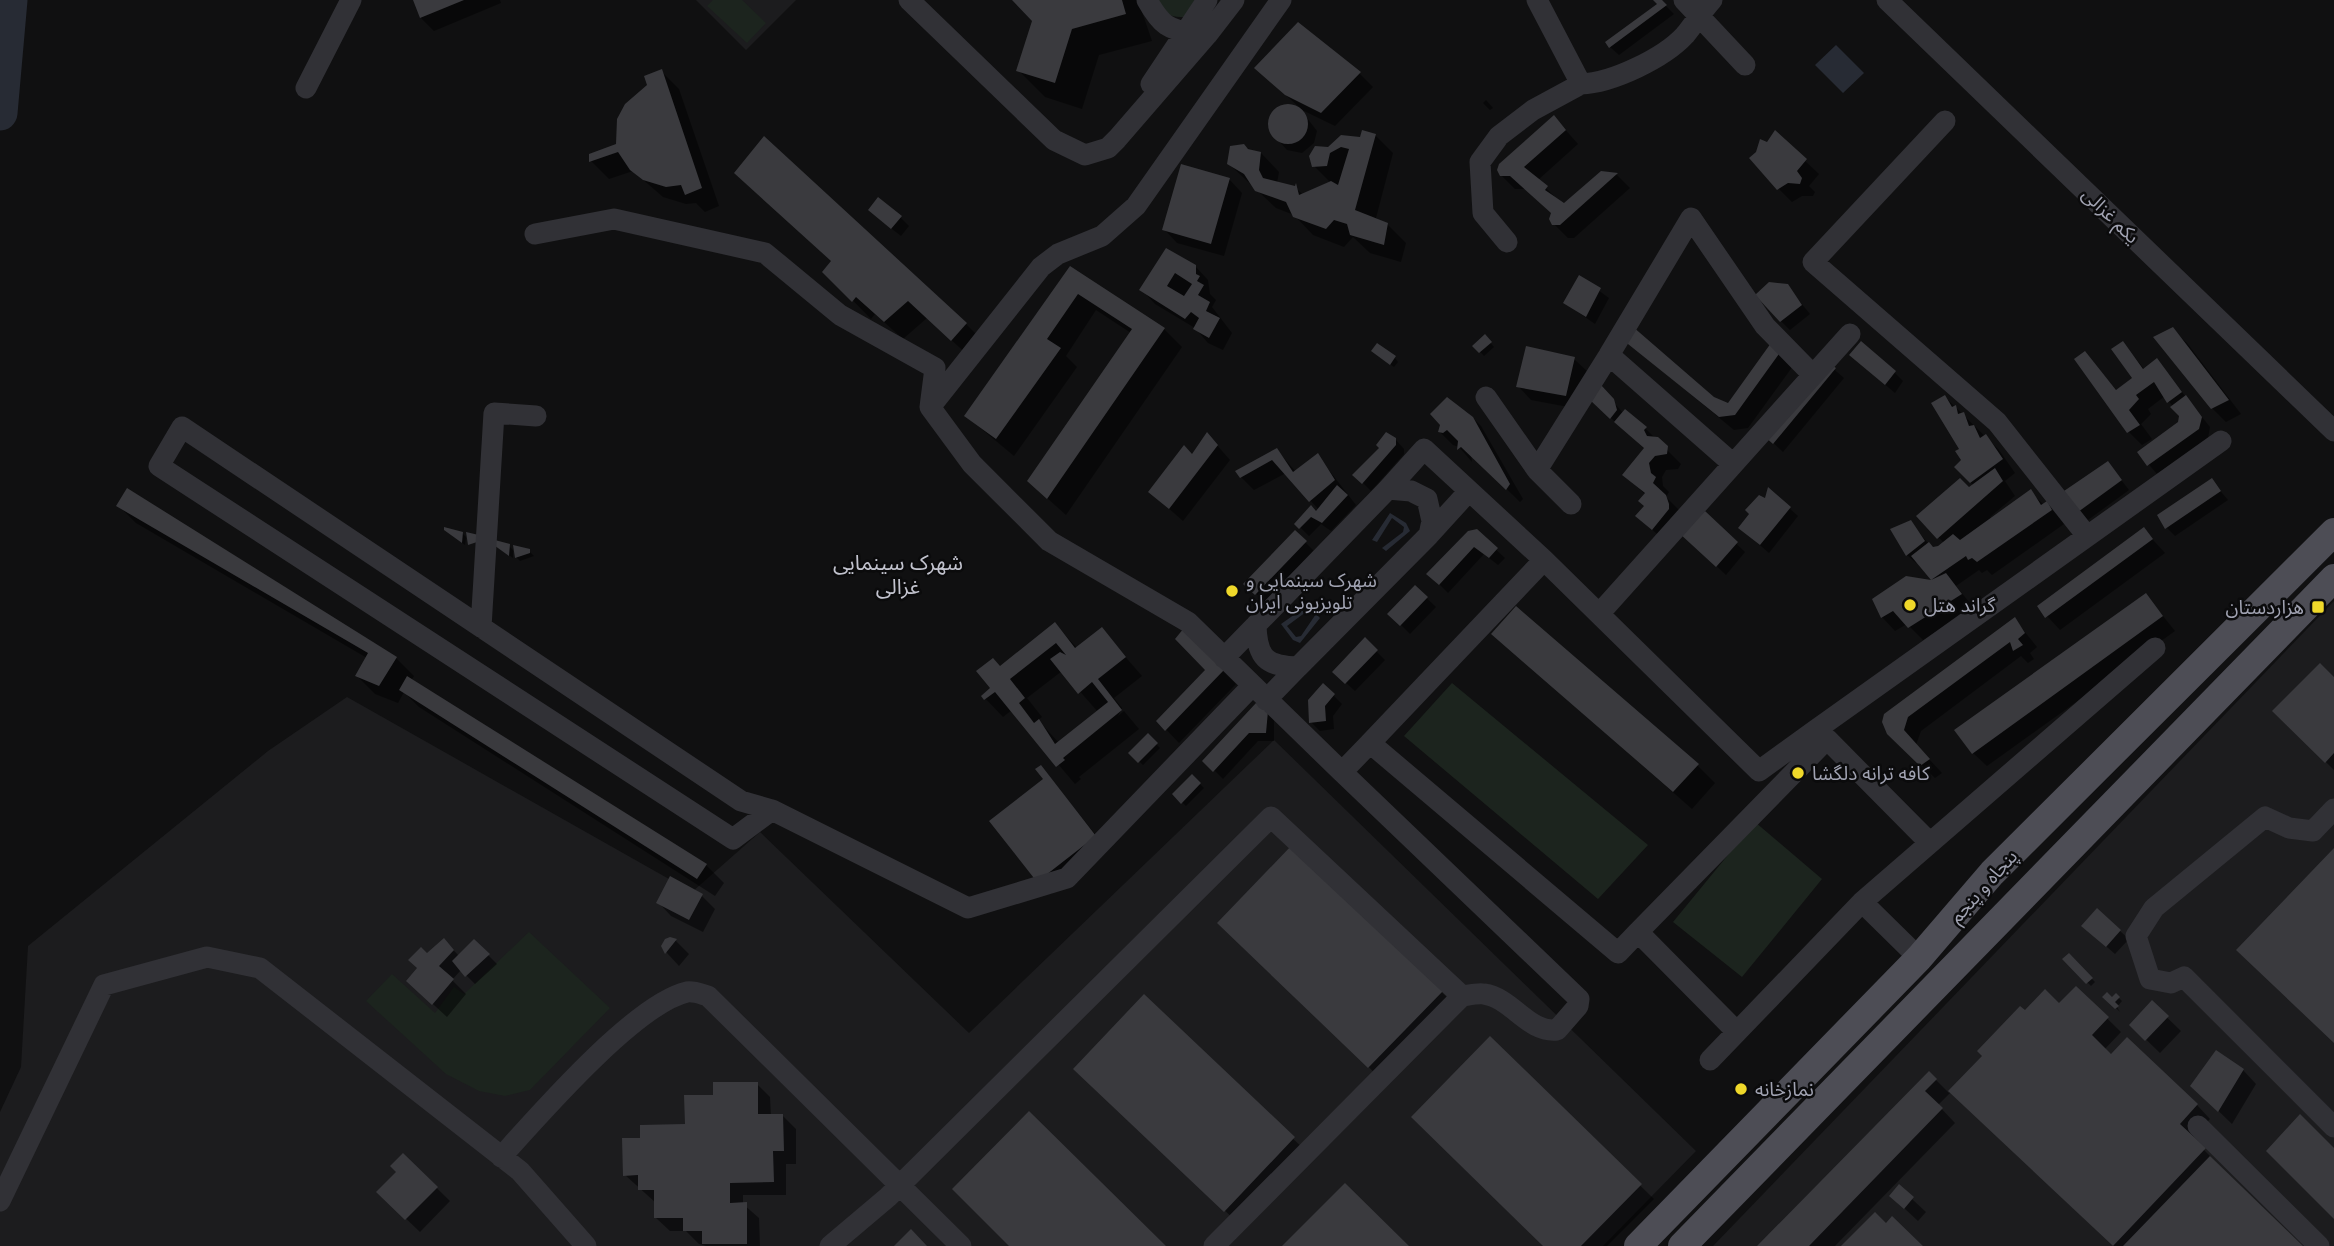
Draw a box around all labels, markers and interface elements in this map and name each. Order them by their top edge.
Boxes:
street label: یکم غزالی [2075,182,2144,250]
district label: شهرک سینمایی غزالی [833,550,963,599]
place label: شهرک سینمایی و تلویزیونی ایران [1246,569,1377,614]
marker: شهرک سینمایی و تلویزیونی ایران [1224,583,1240,599]
place label: گراند هتل [1924,594,1996,617]
place label: هزاردستان [2226,596,2304,619]
marker: گراند هتل [1902,597,1918,613]
marker: هزاردستان [2310,599,2326,615]
place label: کافه ترانه دلگشا [1812,762,1931,785]
marker: کافه ترانه دلگشا [1790,765,1806,781]
street label: پنجاه و پنجم [1944,845,2024,930]
place label: نمازخانه [1755,1078,1814,1101]
marker: نمازخانه [1733,1081,1749,1097]

